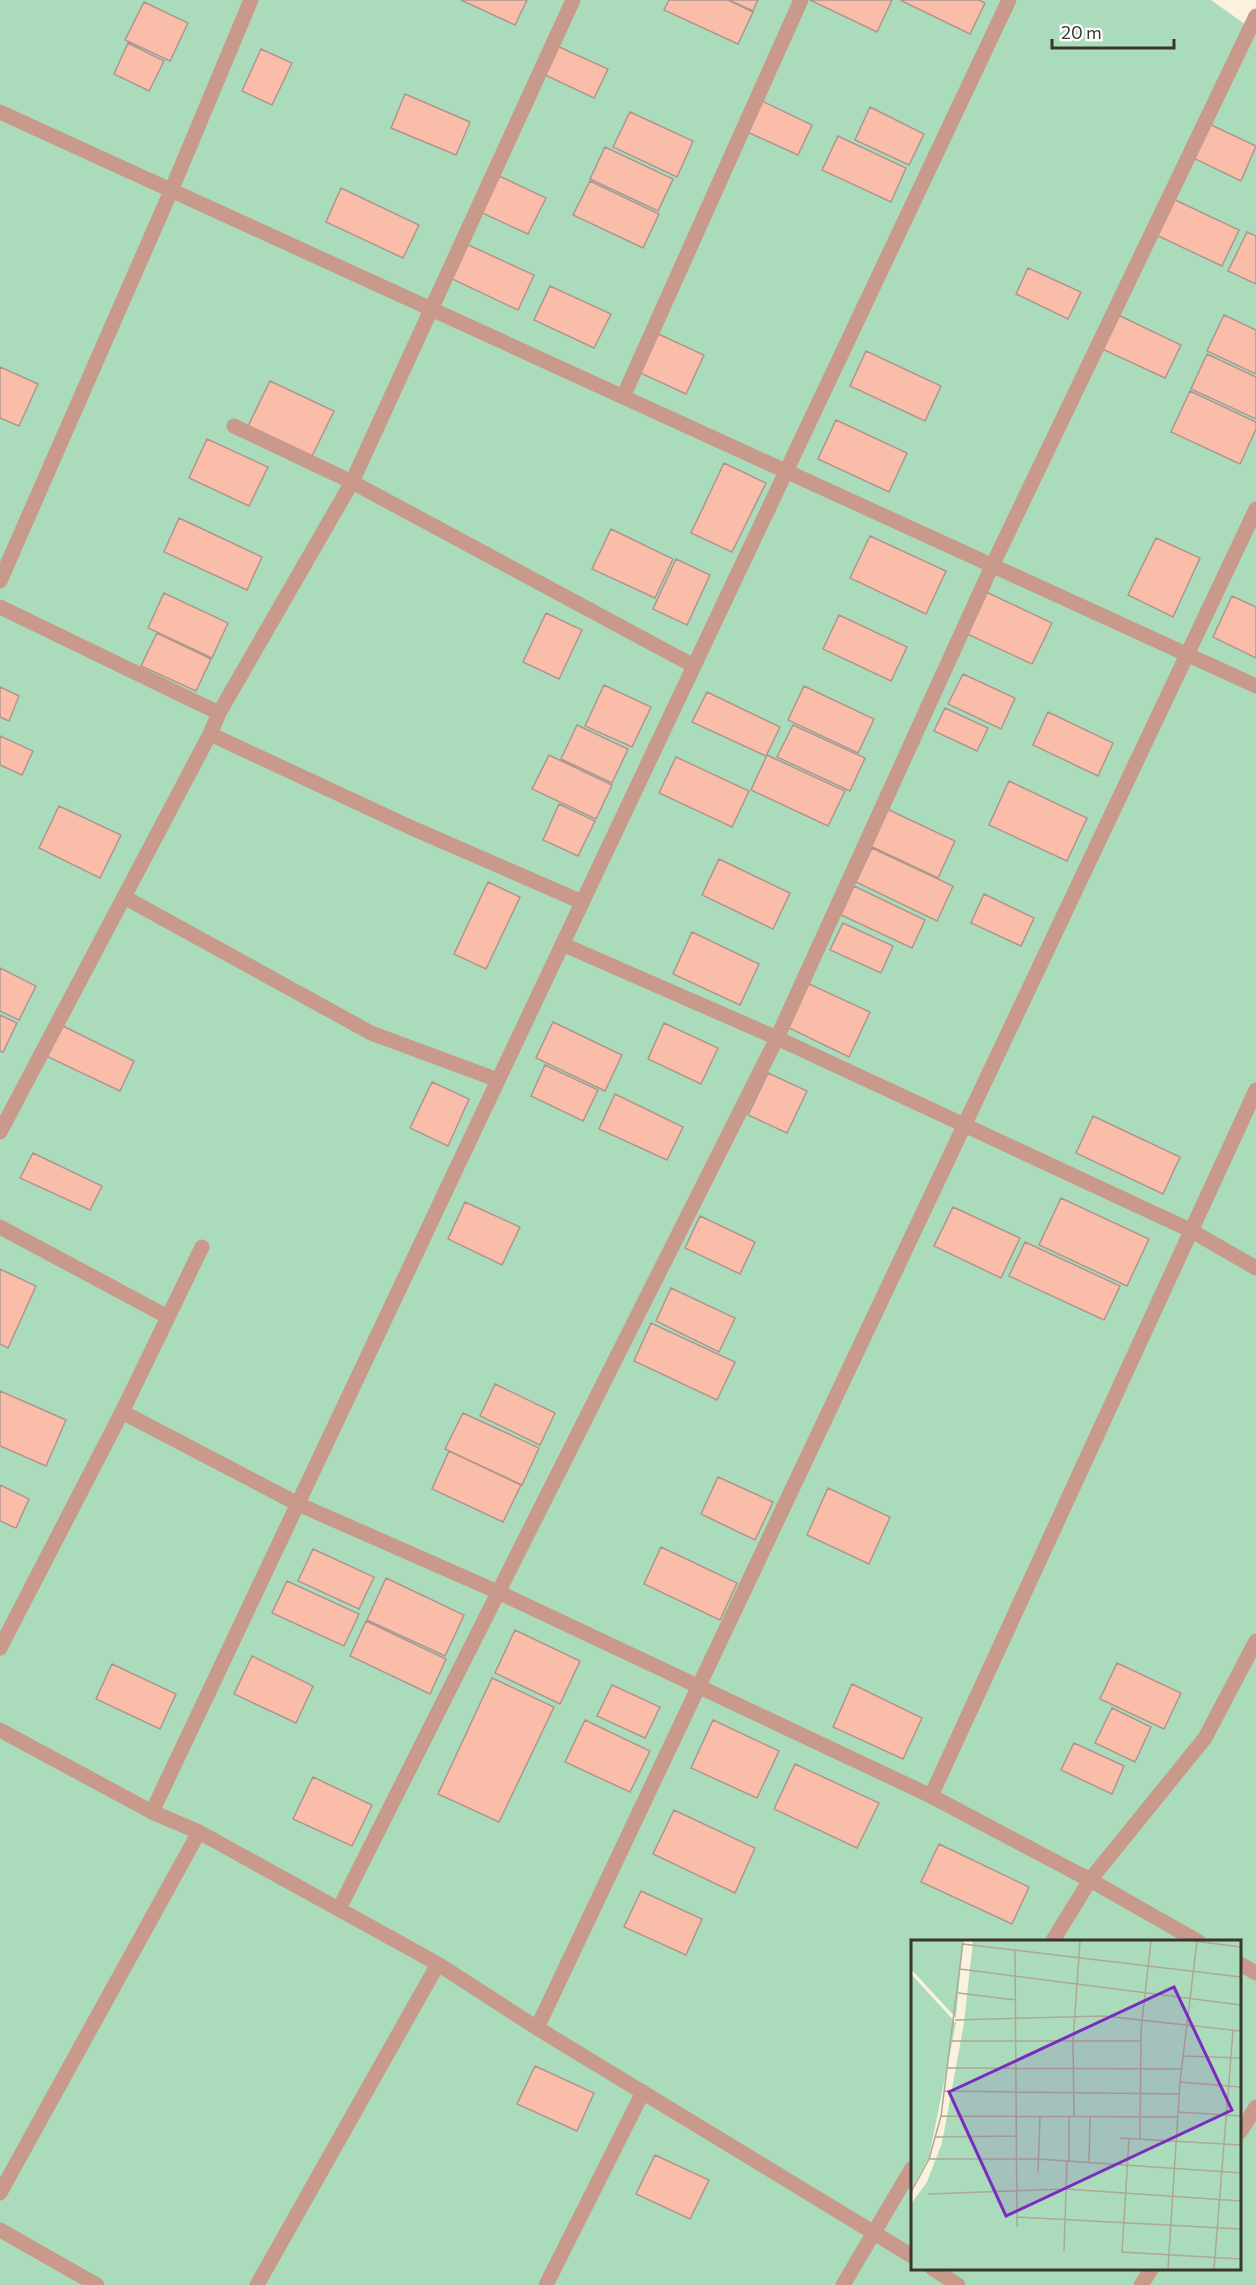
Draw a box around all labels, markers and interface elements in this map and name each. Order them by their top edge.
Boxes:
scale bar [1052,12,1174,50]
text: 20 m [1061,21,1102,43]
inset map [911,1940,1241,2270]

